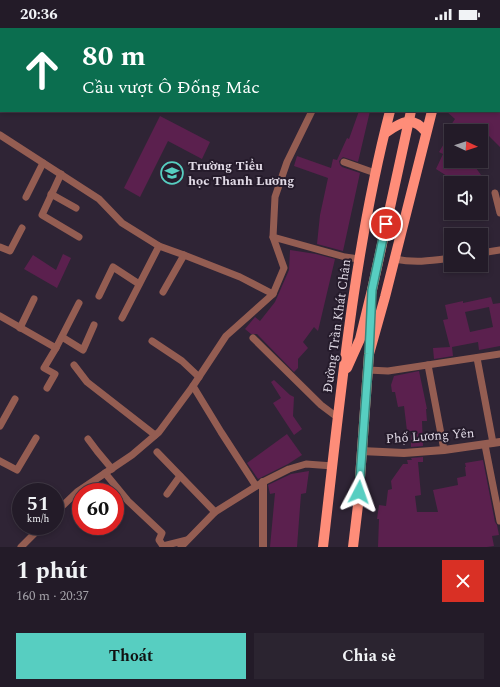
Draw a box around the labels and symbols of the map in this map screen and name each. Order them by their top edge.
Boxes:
north arrow [444,124,488,168]
place label: Trường Tiểu học Thanh Lương [188,156,294,191]
school or university icon: Trường Tiểu học Thanh Lương [159,160,185,186]
pin [369,207,403,241]
street label: Đường Trần Khát Chân [318,257,356,394]
street label: Phố Lương Yên [385,423,475,449]
position arrow [338,471,380,513]
speed limit sign: 60 [72,483,124,535]

